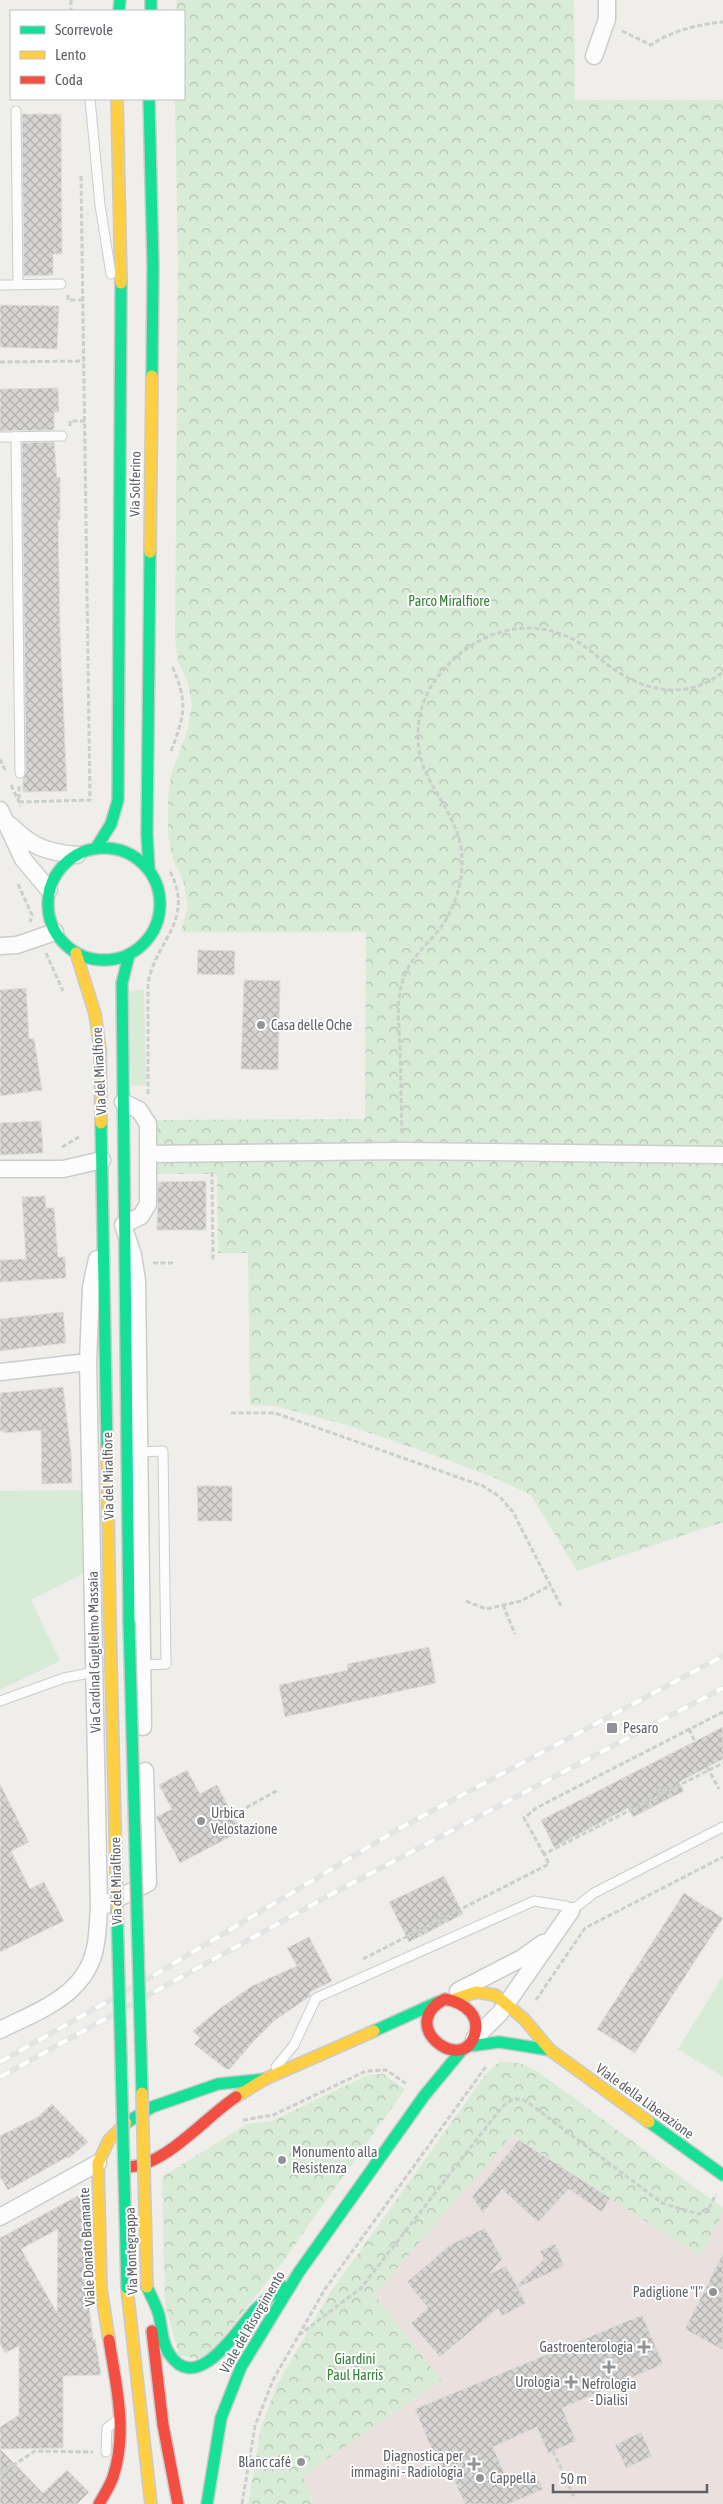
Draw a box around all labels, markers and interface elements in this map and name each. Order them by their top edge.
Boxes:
legend [10,10,185,100]
text: Scorrevole [55,21,113,38]
text: Lento [55,46,86,63]
text: Coda [55,71,83,88]
street label: Via Solferino [126,451,144,517]
park label: Parco Miralfiore [408,593,490,609]
place label: Casa delle Oche [271,1017,352,1033]
marker: Casa delle Oche [255,1019,267,1031]
street label: Via del Miralfiore [89,1027,109,1115]
street label: Via del Miralfiore [99,1432,117,1520]
street label: Via Cardinal Guglielmo Massaia [85,1571,103,1733]
place label: Pesaro [623,1720,658,1736]
marker: Pesaro [605,1721,619,1735]
place label: Urbica Velostazione [211,1805,277,1837]
marker: Urbica Velostazione [195,1815,207,1827]
street label: Via del Miralfiore [107,1837,125,1925]
street label: Viale della Liberazione [593,2060,697,2142]
place label: Monumento alla Resistenza [292,2144,378,2176]
marker: Monumento alla Resistenza [276,2154,288,2166]
street label: Viale Donato Bramante [76,2187,98,2307]
street label: Via Montegrappa [121,2207,141,2295]
street label: Viale del Risorgimento [216,2268,288,2376]
place label: Padiglione "I" [633,2284,703,2300]
marker: Padiglione "I" [707,2286,719,2298]
place label: Gastroenterologia [539,2339,633,2355]
marker: Gastroenterologia [637,2340,651,2354]
park label: Giardini Paul Harris [327,2351,383,2383]
marker: Nefrologia - Dialisi [602,2360,616,2374]
place label: Urologia [515,2374,560,2390]
marker: Urologia [564,2375,578,2389]
place label: Nefrologia - Dialisi [581,2376,637,2408]
place label: Diagnostica per immagini - Radiologia [351,2448,464,2480]
place label: Blanc café [238,2454,291,2470]
marker: Blanc café [295,2456,307,2468]
marker: Diagnostica per immagini - Radiologia [467,2457,481,2471]
scale bar [553,2462,707,2494]
place label: Cappella [490,2470,536,2486]
text: 50 m [560,2470,587,2487]
marker: Cappella [474,2472,486,2484]

